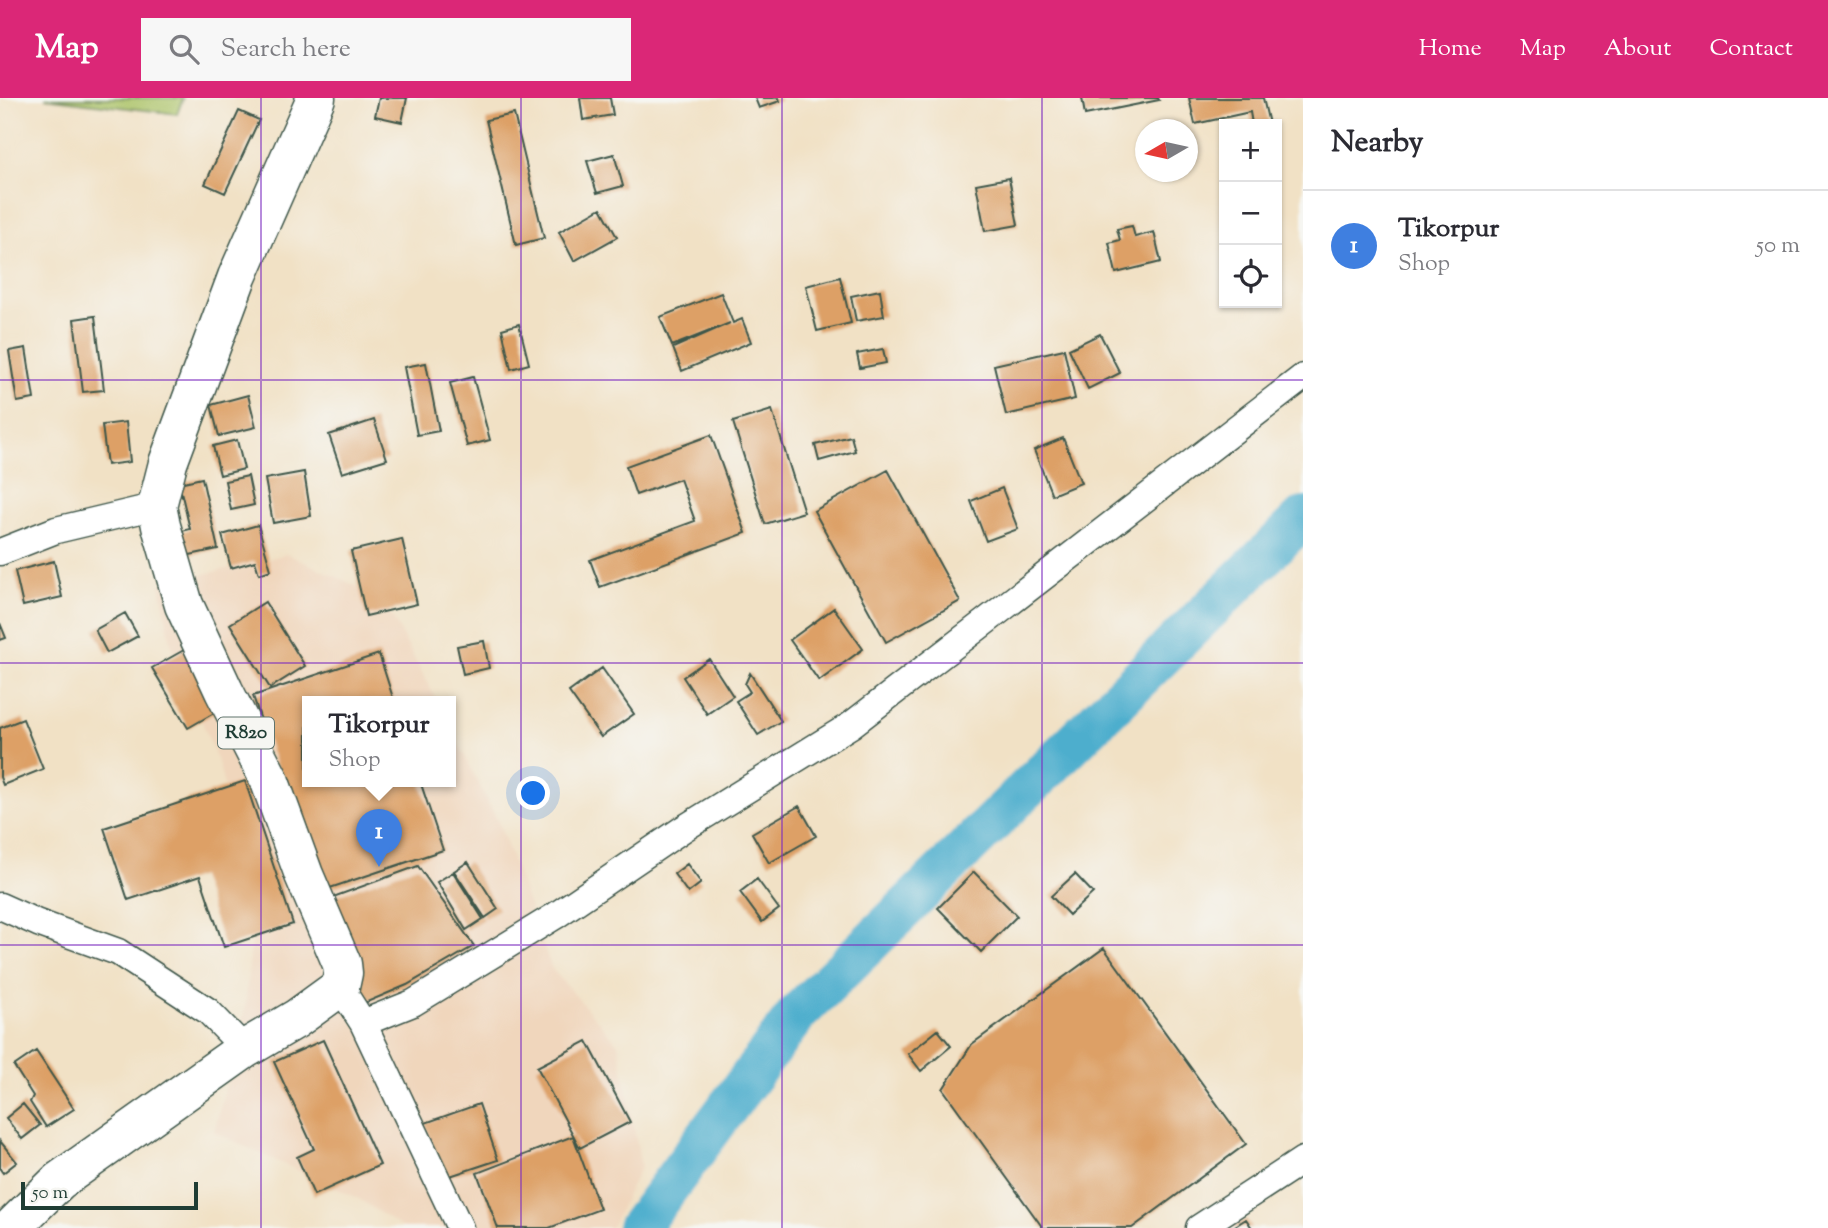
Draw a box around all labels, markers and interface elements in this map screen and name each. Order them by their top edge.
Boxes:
search box [141,18,631,81]
text: Map [35,25,99,73]
icon: search [165,30,203,68]
text: Search here [221,31,351,68]
text: Home [1419,32,1482,66]
text: Map [1520,32,1566,66]
text: About [1604,32,1671,66]
text: Contact [1709,32,1793,66]
north arrow [1135,119,1198,182]
map controls [1219,119,1282,308]
button: + [1219,119,1282,182]
text: Nearby [1331,122,1423,165]
button: − [1219,182,1282,245]
text: Tikorpur [1398,211,1499,248]
text: 1 [1350,230,1358,263]
text: 50 m [1756,230,1800,263]
button: locate [1219,245,1282,308]
text: Shop [1398,248,1450,281]
popup [302,696,456,787]
text: Tikorpur [328,707,430,744]
road number: R820 [218,718,274,748]
text: Shop [328,744,381,777]
your location [516,776,550,810]
pin: 1 [356,809,402,867]
scale bar [21,1179,198,1211]
text: 50 m [32,1180,68,1207]

